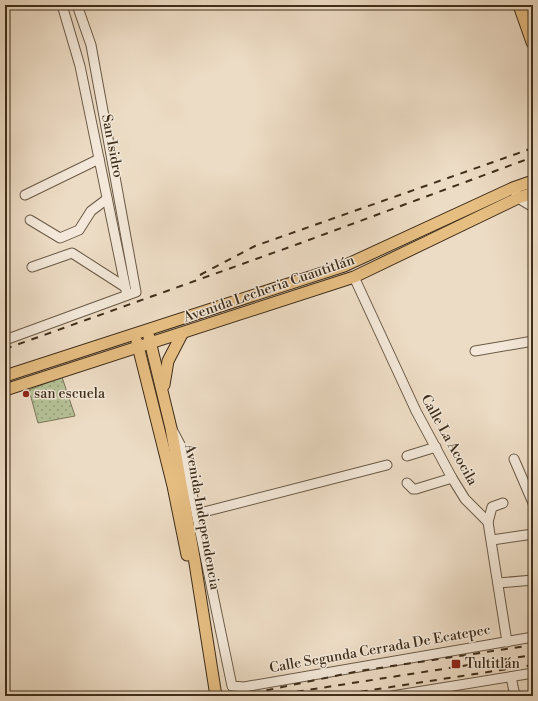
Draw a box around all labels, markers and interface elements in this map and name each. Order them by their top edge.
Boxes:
street label: San Isidro [97,113,127,179]
street label: Avenida Lecheria Cuautitlán [180,251,358,327]
place label: san escuela [34,385,106,403]
marker: san escuela [21,389,31,399]
street label: Calle La Acocila [417,391,482,489]
street label: Avenida Independencia [180,442,224,592]
street label: Calle Segunda Cerrada De Ecatepec [268,621,492,677]
place label: Tultitlán [465,655,521,673]
marker: Tultitlán [450,658,462,670]

